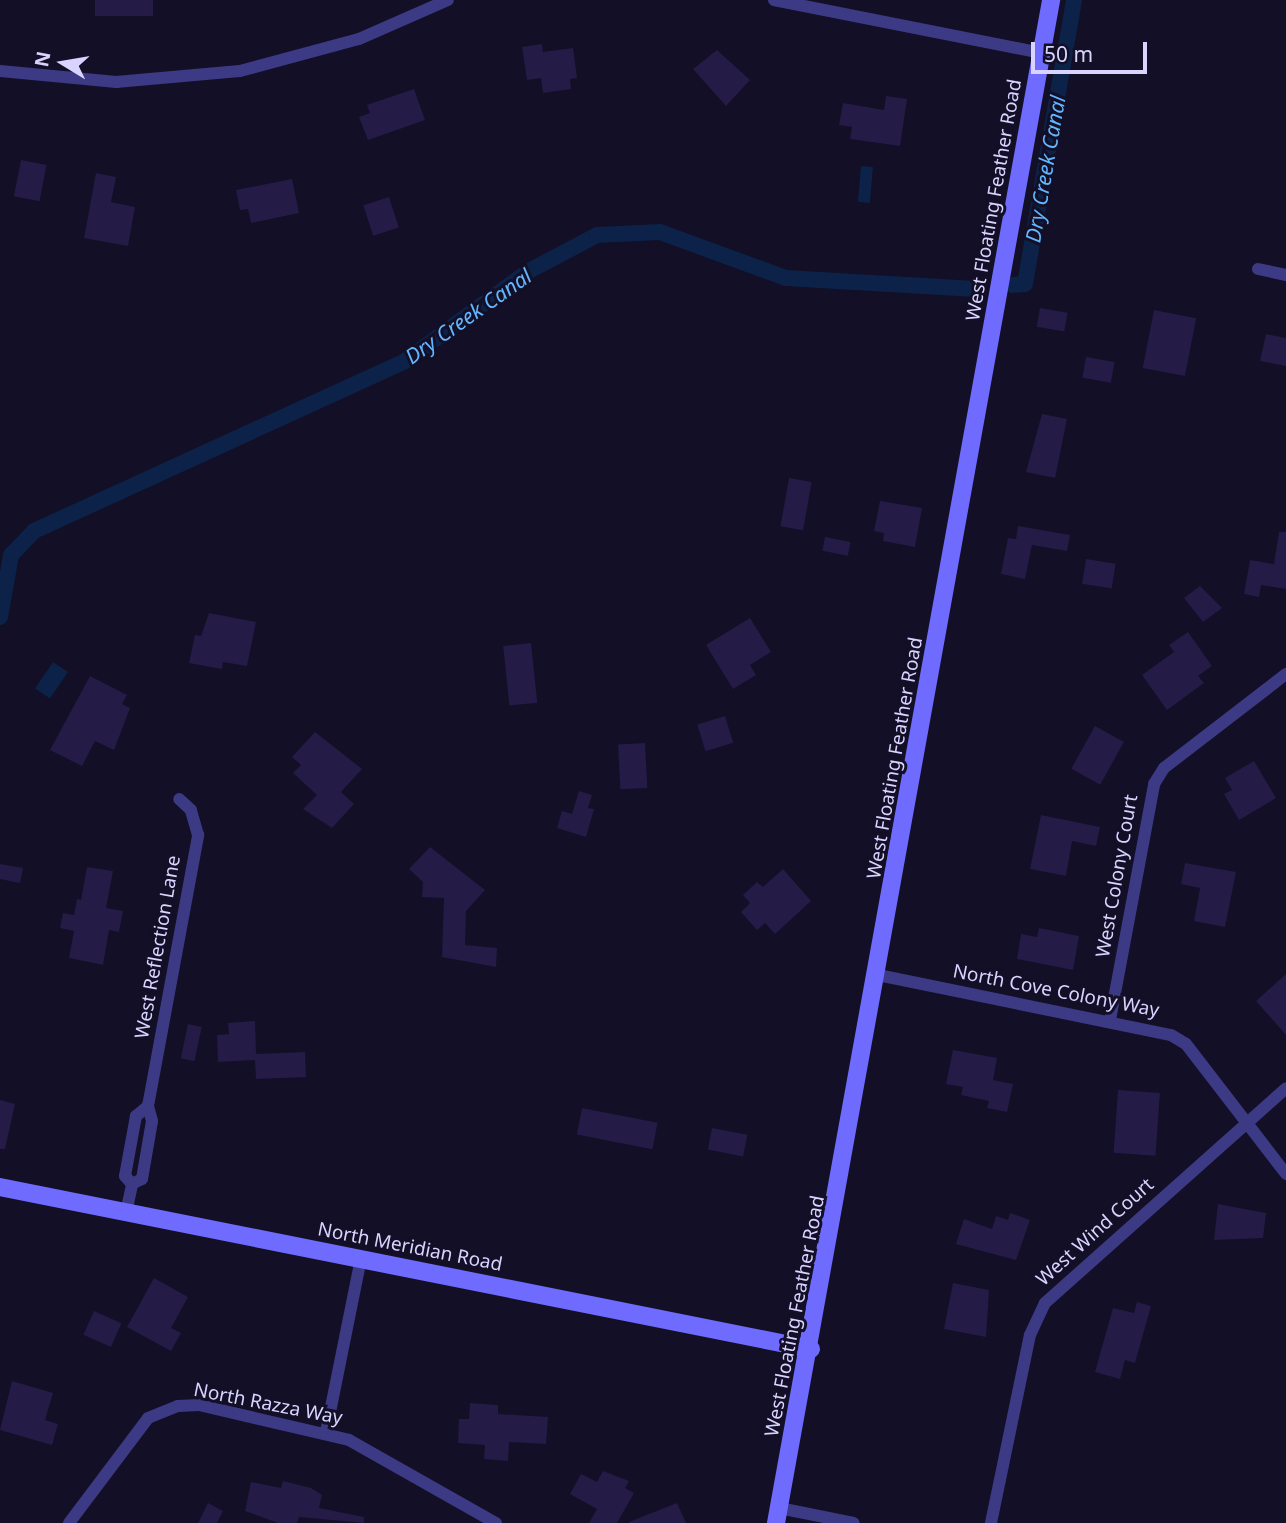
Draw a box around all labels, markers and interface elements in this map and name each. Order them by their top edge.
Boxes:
north arrow [28,28,98,98]
scale bar [1034,28,1150,72]
text: 50 m [1044,40,1093,68]
text: N [28,49,57,69]
street label: West Floating Feather Road [962,77,1026,323]
water label: Dry Creek Canal [1020,94,1070,244]
water label: Dry Creek Canal [400,263,536,369]
street label: West Floating Feather Road [863,635,927,881]
street label: West Colony Court [1091,793,1143,959]
street label: West Reflection Lane [131,854,185,1040]
street label: North Cove Colony Way [951,960,1161,1022]
street label: West Wind Court [1032,1173,1158,1291]
street label: West Floating Feather Road [760,1194,830,1438]
street label: North Meridian Road [316,1218,504,1276]
street label: North Razza Way [192,1378,344,1430]

